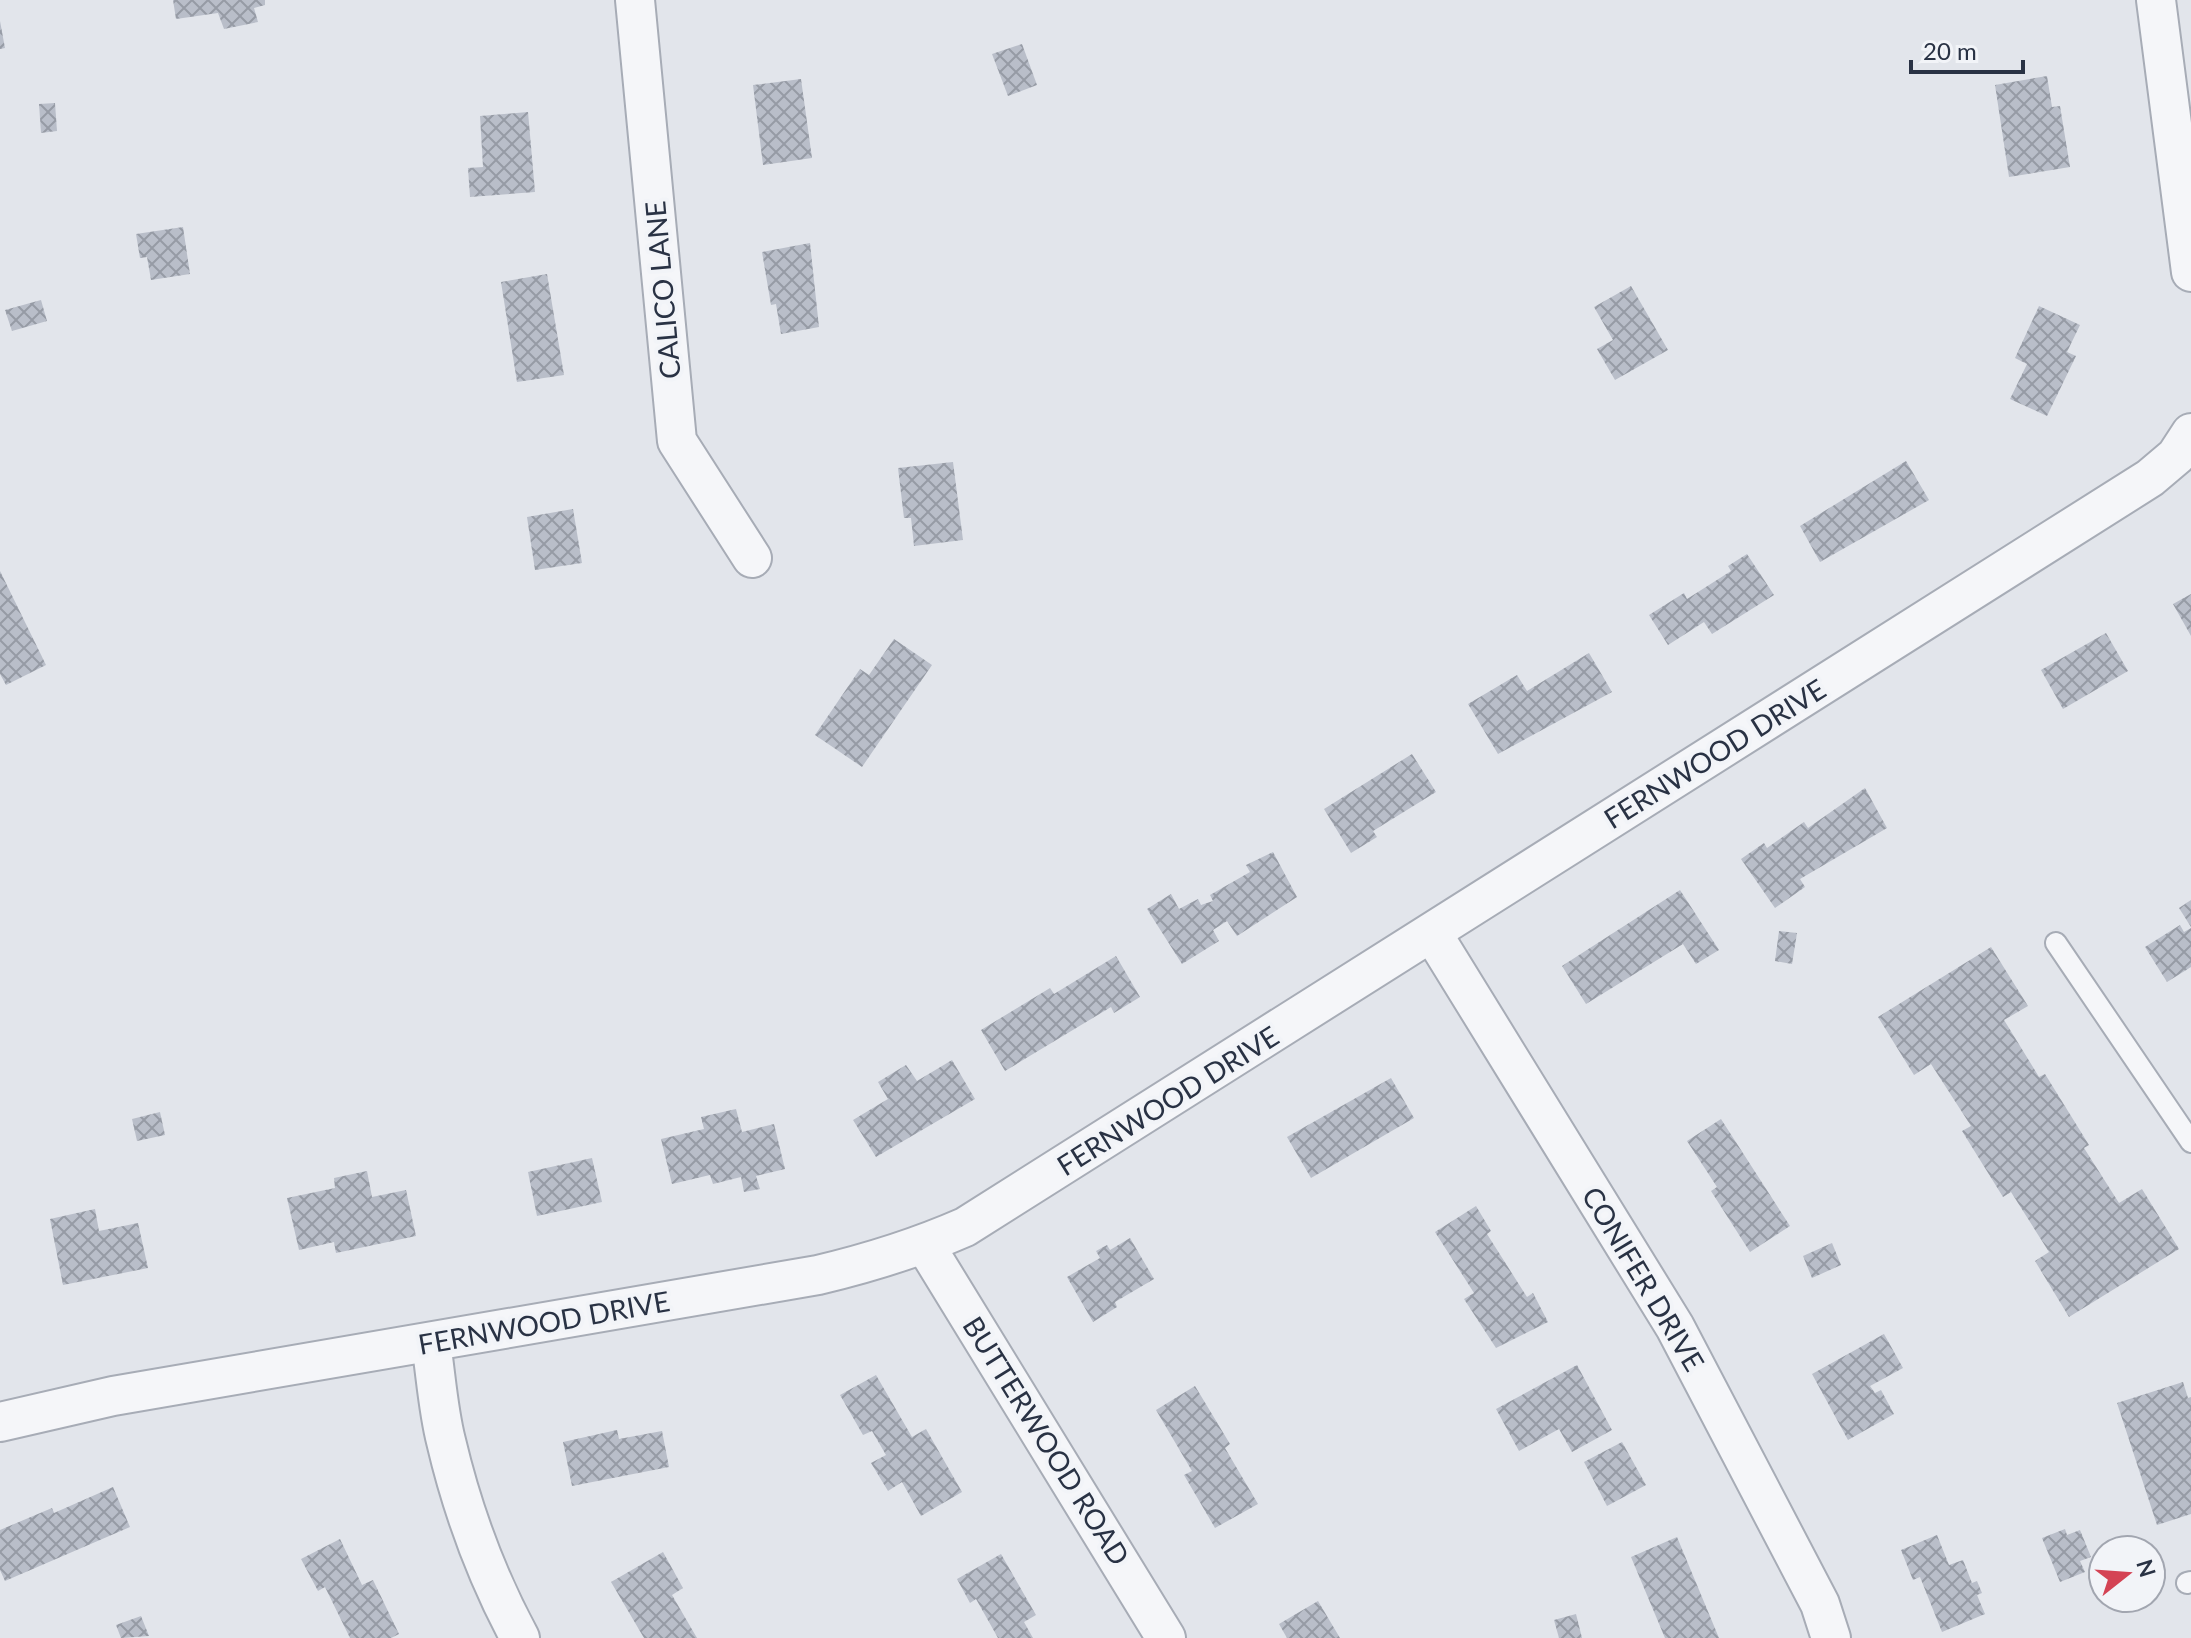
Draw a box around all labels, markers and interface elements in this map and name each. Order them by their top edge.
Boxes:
scale bar [1911,24,2023,74]
text: 20 m [1923,36,1977,65]
street label: CALICO LANE [637,200,687,381]
street label: FERNWOOD DRIVE [1597,671,1831,835]
street label: FERNWOOD DRIVE [1050,1018,1284,1182]
street label: CONIFER DRIVE [1576,1180,1712,1377]
street label: FERNWOOD DRIVE [415,1283,672,1361]
street label: BUTTERWOOD ROAD [956,1310,1137,1571]
north arrow [2087,1534,2167,1614]
text: N [2131,1556,2162,1580]

